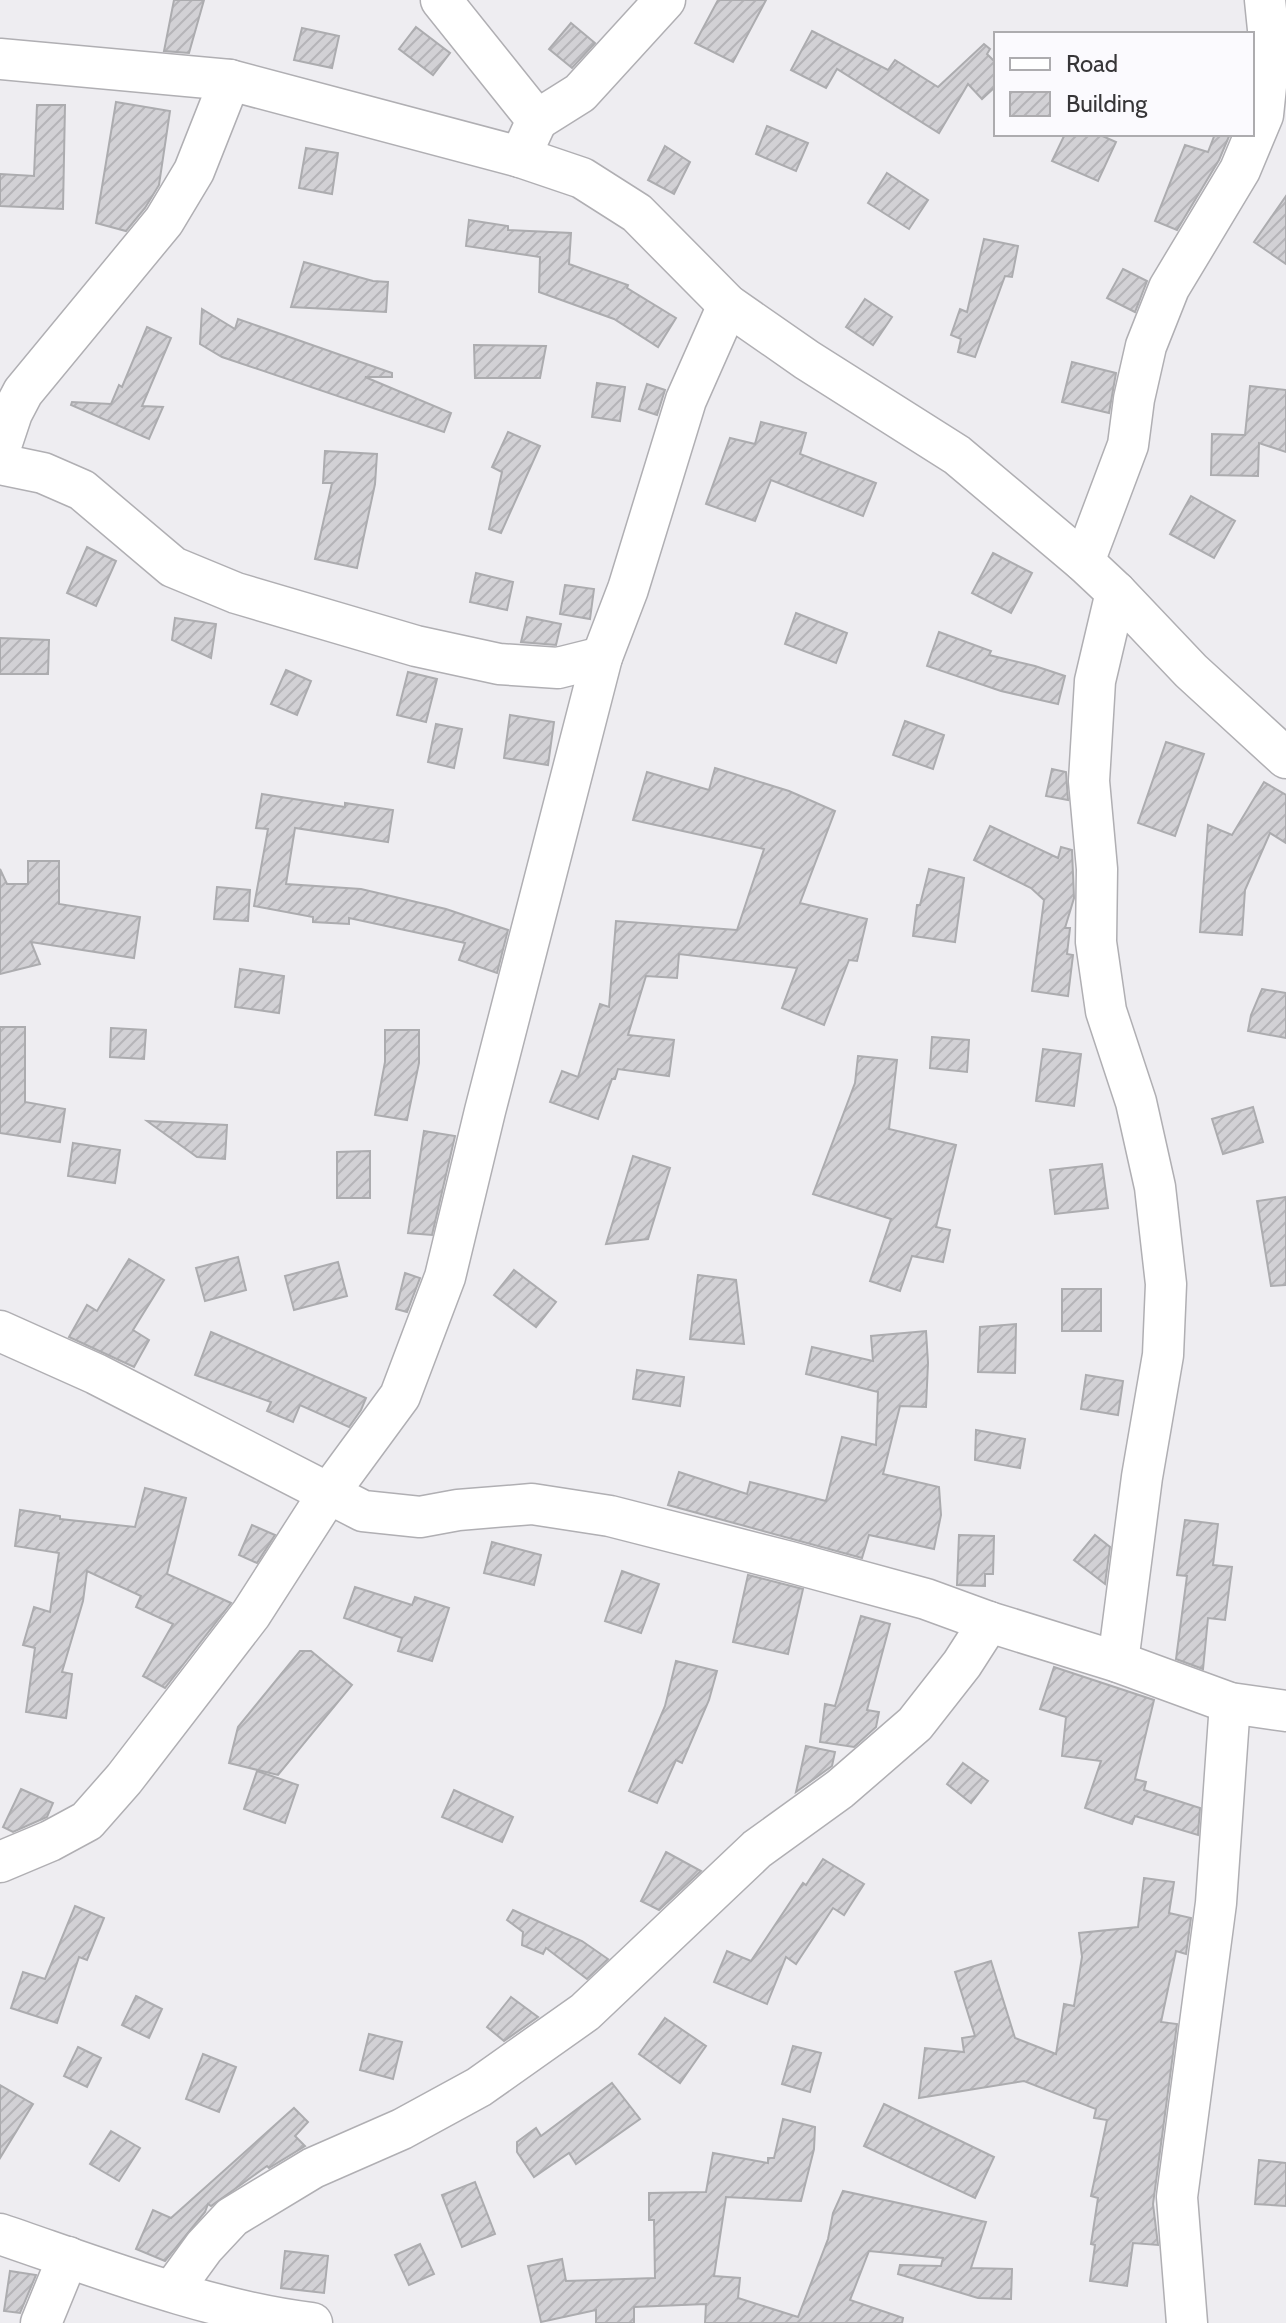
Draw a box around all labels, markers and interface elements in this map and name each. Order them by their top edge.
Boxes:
legend [994,32,1254,136]
text: Road [1066,49,1118,78]
text: Building [1066,89,1148,118]

